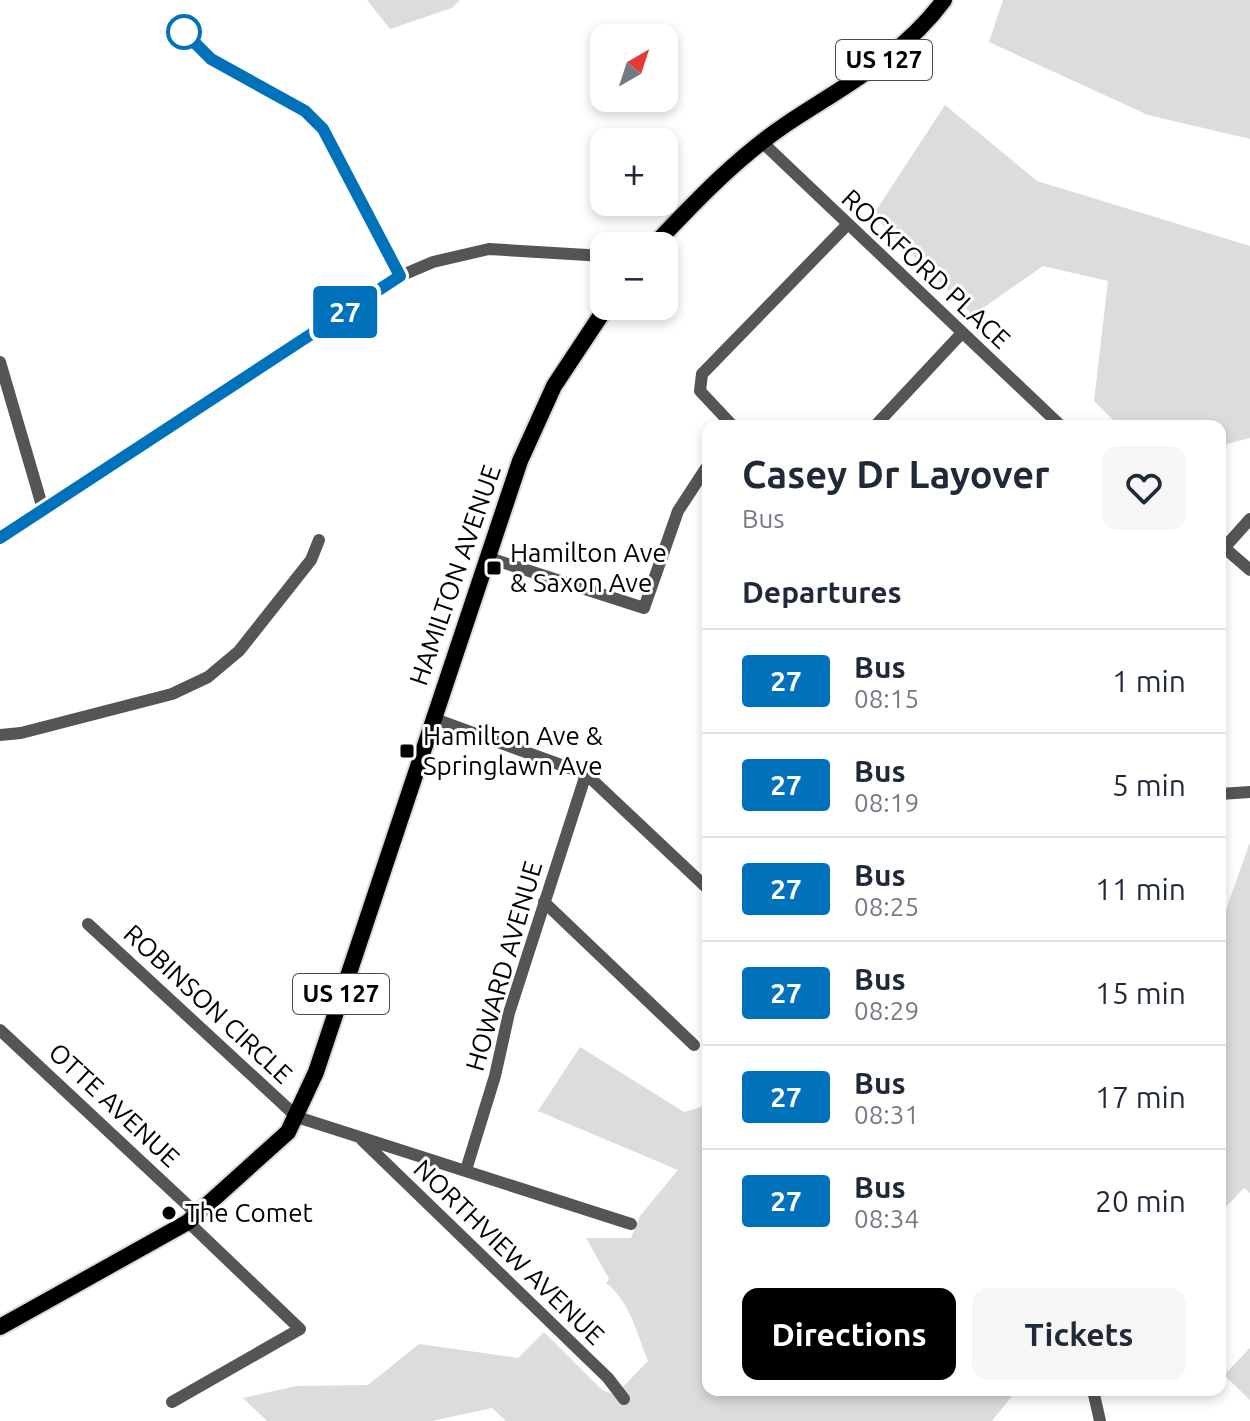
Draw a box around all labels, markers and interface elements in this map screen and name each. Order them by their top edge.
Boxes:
unlabelled marker [167,15,201,49]
north arrow [590,24,678,112]
map controls [590,24,678,320]
road number: US 127 [836,40,932,80]
button: + [590,128,678,216]
street label: ROCKFORD PLACE [836,183,1016,354]
button: − [590,232,678,320]
line badge: 27 [309,286,381,338]
text: 27 [329,296,361,327]
button: heart [1102,446,1186,530]
text: Casey Dr Layover [742,453,1050,495]
street label: HAMILTON AVENUE [403,461,506,689]
text: Bus [742,504,785,533]
place label: Hamilton Ave & Saxon Ave [510,538,667,597]
marker: Hamilton Ave & Saxon Ave [485,559,503,577]
text: Departures [742,575,902,609]
text: Bus [854,650,906,684]
text: 1 min [1112,664,1186,698]
text: 27 [770,665,802,696]
text: 08:15 [854,684,919,713]
place label: Hamilton Ave & Springlawn Ave [423,721,603,780]
marker: Hamilton Ave & Springlawn Ave [398,742,416,760]
text: Bus [854,754,906,788]
text: 5 min [1112,768,1186,802]
text: 27 [770,769,802,800]
text: 08:19 [854,788,919,817]
street label: HOWARD AVENUE [460,858,547,1074]
text: Bus [854,858,906,892]
text: 11 min [1095,872,1186,906]
text: 27 [770,873,802,904]
text: 08:25 [854,892,919,921]
street label: ROBINSON CIRCLE [118,918,298,1089]
text: Bus [854,962,906,996]
road number: US 127 [293,974,389,1014]
text: 15 min [1095,976,1186,1010]
text: 27 [770,977,802,1008]
text: 08:29 [854,996,919,1025]
street label: OTTE AVENUE [43,1037,185,1172]
text: Bus [854,1066,906,1100]
text: 17 min [1095,1080,1186,1114]
text: 27 [770,1081,802,1112]
text: 08:31 [854,1100,919,1129]
street label: NORTHVIEW AVENUE [408,1153,610,1350]
text: Bus [854,1170,906,1204]
text: 20 min [1095,1184,1186,1218]
text: 27 [770,1185,802,1216]
place label: The Comet [185,1198,313,1227]
marker: The Comet [160,1204,178,1222]
text: 08:34 [854,1204,919,1233]
button: Directions [742,1288,956,1380]
button: Tickets [972,1288,1186,1380]

